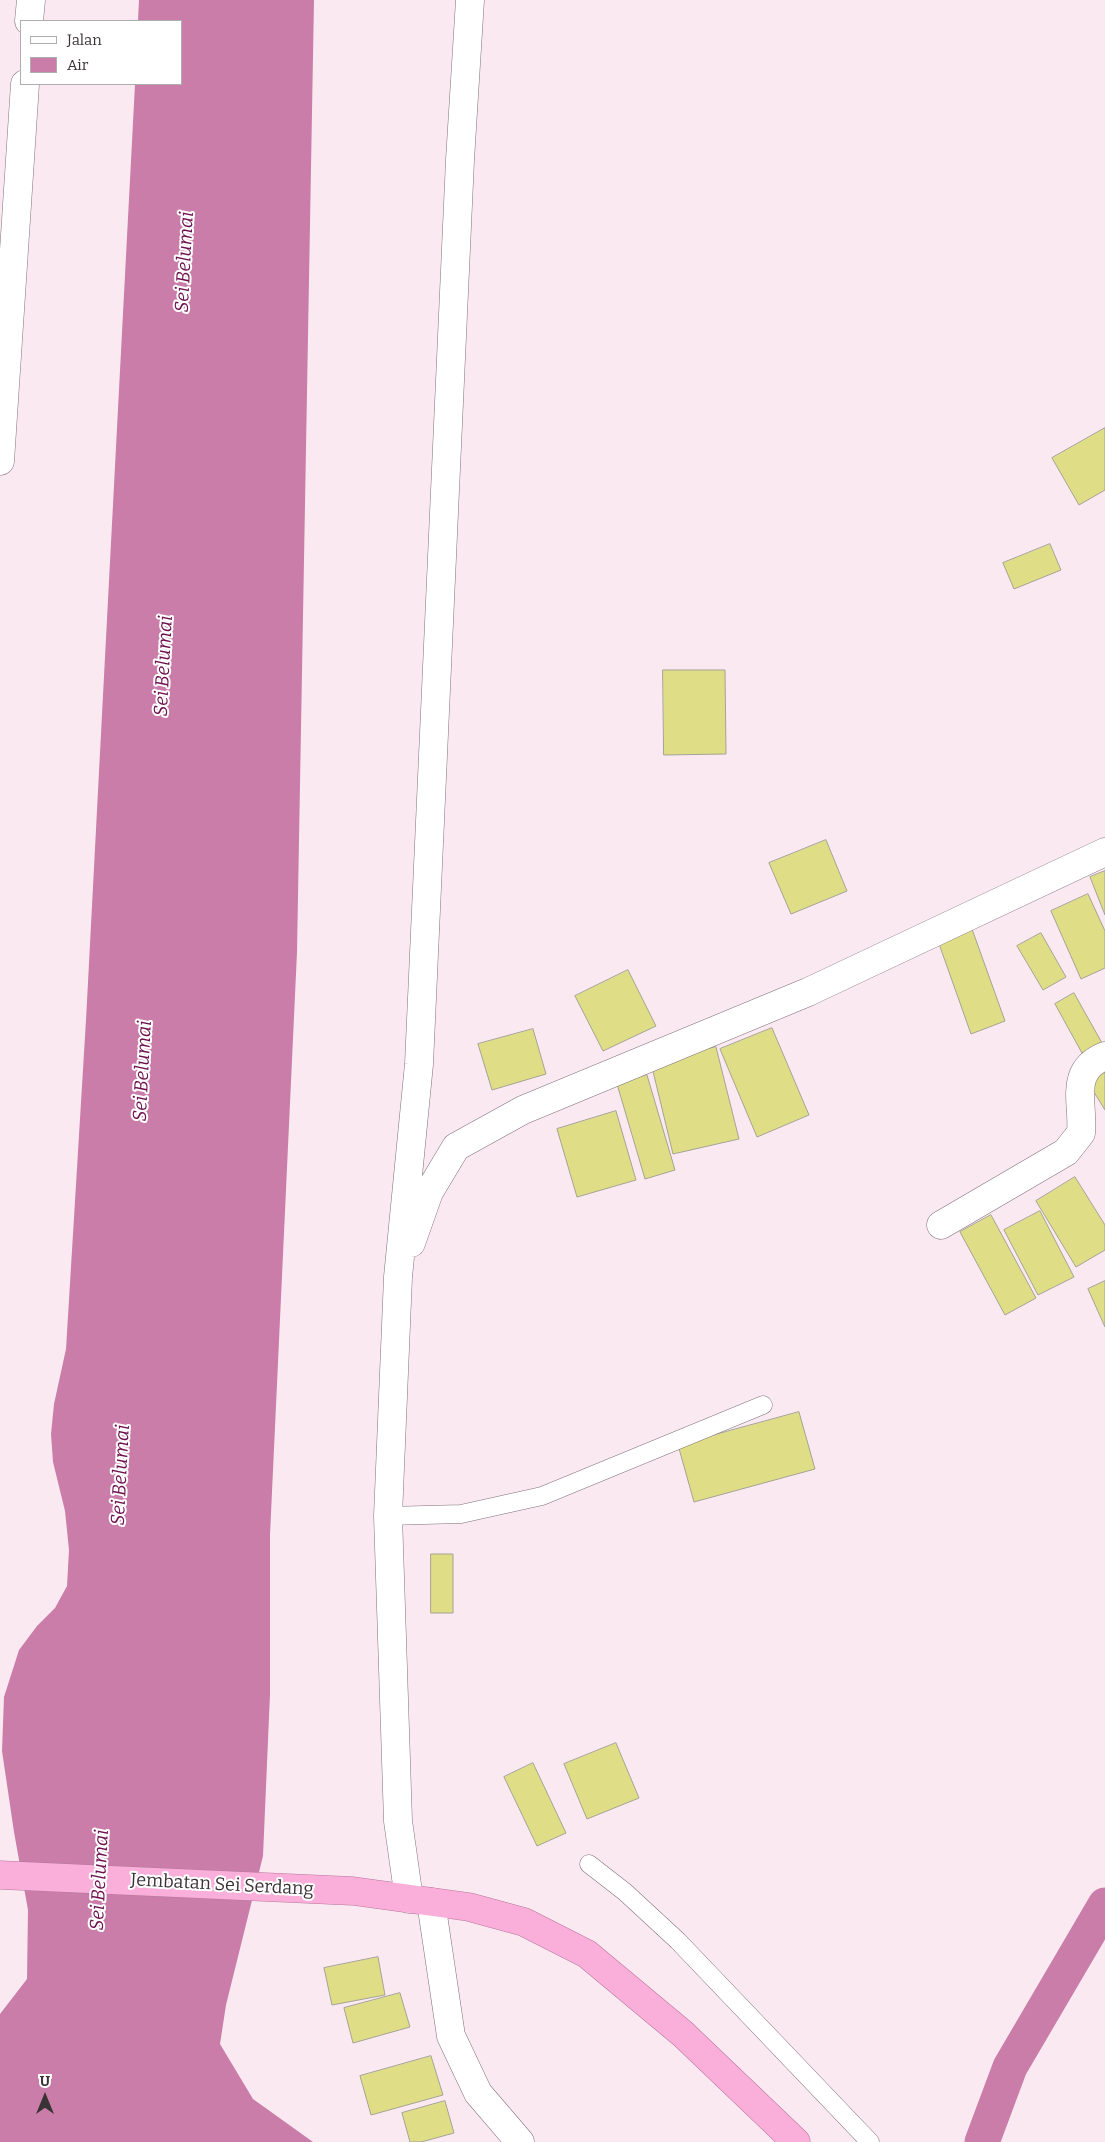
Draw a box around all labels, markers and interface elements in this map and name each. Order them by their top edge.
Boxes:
legend [20,20,182,85]
text: Jalan [67,31,102,49]
text: Air [67,56,88,74]
water label: Sei Belumai [171,211,199,313]
water label: Sei Belumai [150,615,178,717]
water label: Sei Belumai [129,1020,157,1122]
water label: Sei Belumai [107,1424,135,1526]
water label: Sei Belumai [86,1829,114,1931]
street label: Jembatan Sei Serdang [130,1869,314,1901]
north arrow [20,2072,70,2122]
text: U [40,2073,50,2090]

